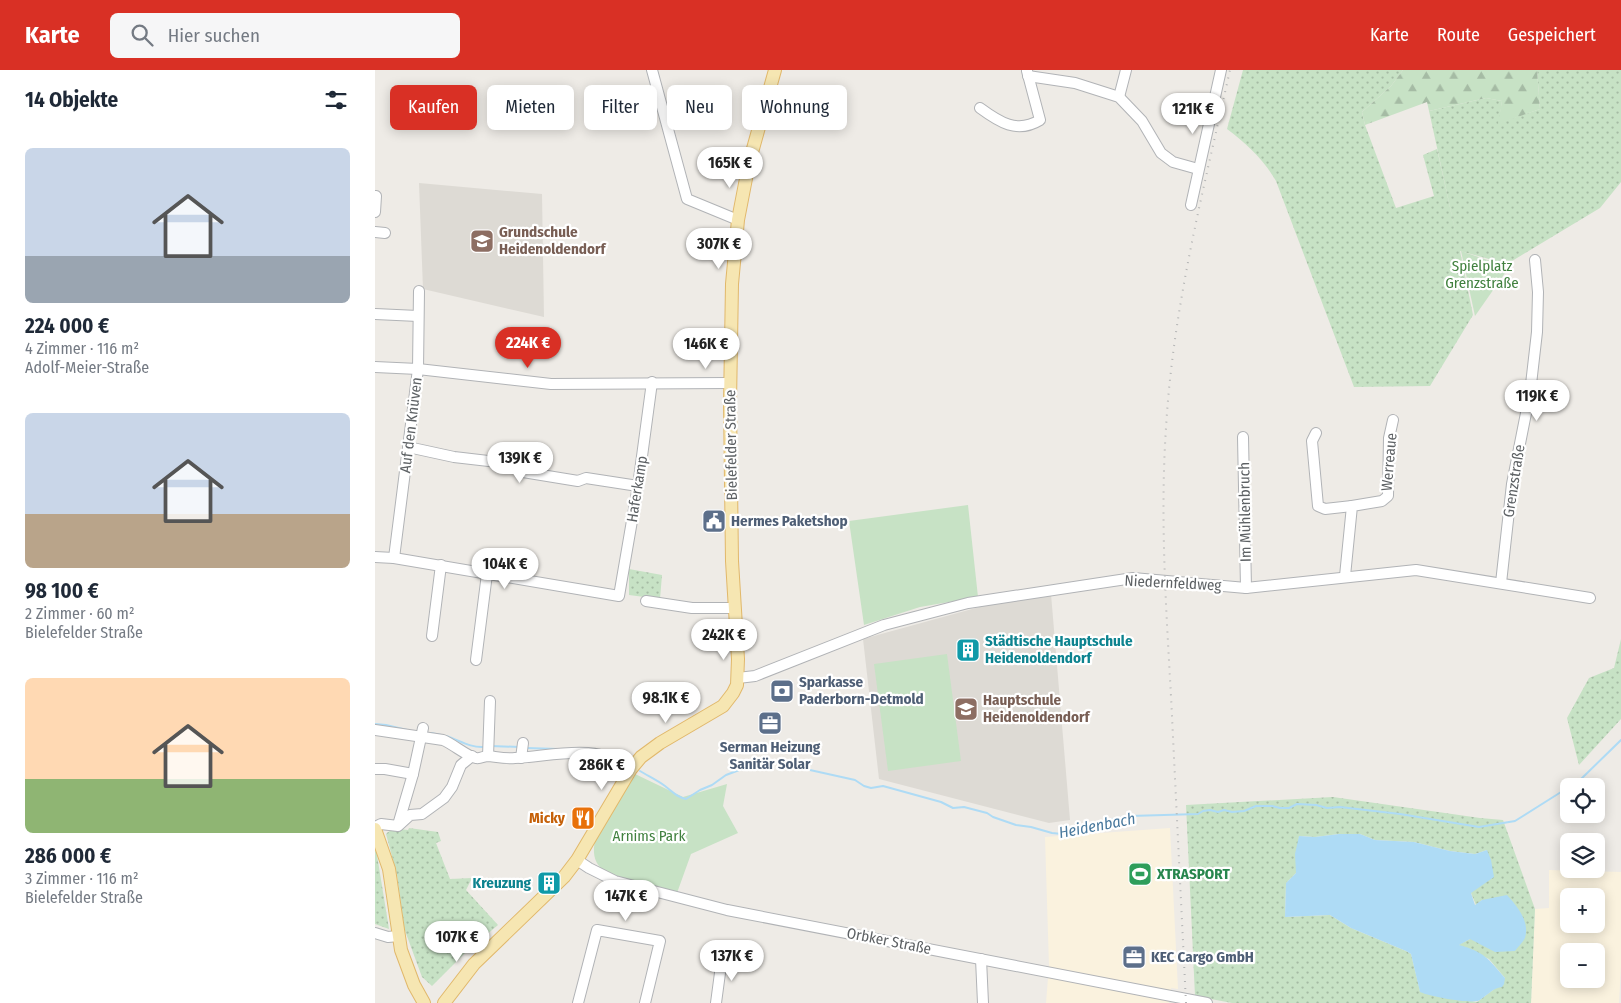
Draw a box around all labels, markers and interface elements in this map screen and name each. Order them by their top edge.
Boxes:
search box [110,13,460,58]
text: Karte [25,21,80,49]
icon: search [128,21,156,49]
text: Hier suchen [168,24,260,47]
text: Karte [1370,24,1409,46]
text: Route [1437,24,1480,46]
text: Gespeichert [1508,24,1596,46]
chip: Kaufen [390,85,477,130]
chip: Mieten [487,85,574,130]
chip: Filter [584,85,657,130]
chip: Neu [667,85,732,130]
chip: Wohnung [742,85,847,130]
icon: filters [322,86,350,114]
text: 14 Objekte [25,87,118,113]
pin: 121K € [1152,92,1234,135]
text: 121K € [1172,99,1214,118]
pin: 165K € [689,146,771,189]
text: 165K € [708,153,752,172]
icon: home [143,181,233,271]
place label: Grundschule Heidenoldendorf [499,223,607,258]
school or university icon: Grundschule Heidenoldendorf [469,228,495,254]
pin: 307K € [678,228,760,270]
text: 307K € [697,234,741,253]
park label: Spielplatz Grenzstraße [1445,257,1519,292]
text: 224 000 € [25,313,109,339]
pin: 224K € [487,326,569,369]
pin: 146K € [665,328,747,370]
text: 224K € [506,333,550,352]
text: 146K € [684,334,728,353]
text: 4 Zimmer · 116 m² [25,339,139,358]
text: Adolf-Meier-Straße [25,358,149,377]
street label: Auf den Knüven [396,376,426,474]
pin: 119K € [1496,380,1578,422]
text: 119K € [1516,386,1558,405]
street label: Bielefelder Straße [721,390,741,500]
street label: Werreaue [1377,432,1401,492]
pin: 139K € [479,442,561,484]
street label: Grenzstraße [1499,443,1529,519]
icon: home [143,446,233,536]
text: 139K € [498,448,542,467]
street label: Haferkamp [623,454,651,524]
street label: Im Mühlenbruch [1235,462,1255,562]
public building icon: Hermes Paketshop [701,508,727,534]
place label: Hermes Paketshop [731,512,848,530]
pin: 104K € [464,548,546,590]
text: 104K € [483,554,527,573]
street label: Niedernfeldweg [1124,571,1222,595]
text: 98 100 € [25,578,99,604]
text: 2 Zimmer · 60 m² [25,604,134,623]
pin: 242K € [683,618,765,661]
text: Bielefelder Straße [25,623,143,642]
text: 242K € [702,625,746,644]
place label: Städtische Hauptschule Heidenoldendorf [985,632,1133,667]
building icon: Städtische Hauptschule Heidenoldendorf [955,637,981,663]
place label: Sparkasse Paderborn-Detmold [799,673,924,708]
bank icon: Sparkasse Paderborn-Detmold [769,678,795,704]
pin: 98.1K € [620,682,712,724]
text: 98.1K € [643,688,689,707]
place label: Hauptschule Heidenoldendorf [983,691,1091,726]
school or university icon: Hauptschule Heidenoldendorf [953,696,979,722]
office icon: Serman Heizung Sanitär Solar [757,710,783,736]
icon: home [143,711,233,801]
place label: Serman Heizung Sanitär Solar [720,738,821,773]
pin: 286K € [561,748,643,791]
text: 286K € [579,755,625,774]
map controls [1560,778,1605,988]
button: locate [1560,778,1605,823]
restaurant icon: Micky [570,805,596,831]
place label: Micky [529,809,566,827]
water label: Heidenbach [1057,809,1137,842]
park label: Arnims Park [613,827,685,845]
button: layers [1560,833,1605,878]
text: 286 000 € [25,843,111,869]
sports icon: XTRASPORT [1127,861,1153,887]
place label: XTRASPORT [1156,865,1230,883]
text: 3 Zimmer · 116 m² [25,869,139,888]
building icon: Kreuzung [536,870,562,896]
place label: Kreuzung [473,874,532,892]
pin: 147K € [585,880,667,922]
text: 147K € [605,886,647,905]
text: Bielefelder Straße [25,888,143,907]
button: + [1560,888,1605,933]
pin: 107K € [416,920,498,963]
street label: Orbker Straße [845,924,933,958]
text: 107K € [435,927,479,946]
pin: 137K € [691,940,773,982]
button: − [1560,943,1605,988]
office icon: KEC Cargo GmbH [1121,944,1147,970]
text: 137K € [711,946,753,965]
place label: KEC Cargo GmbH [1151,948,1254,966]

